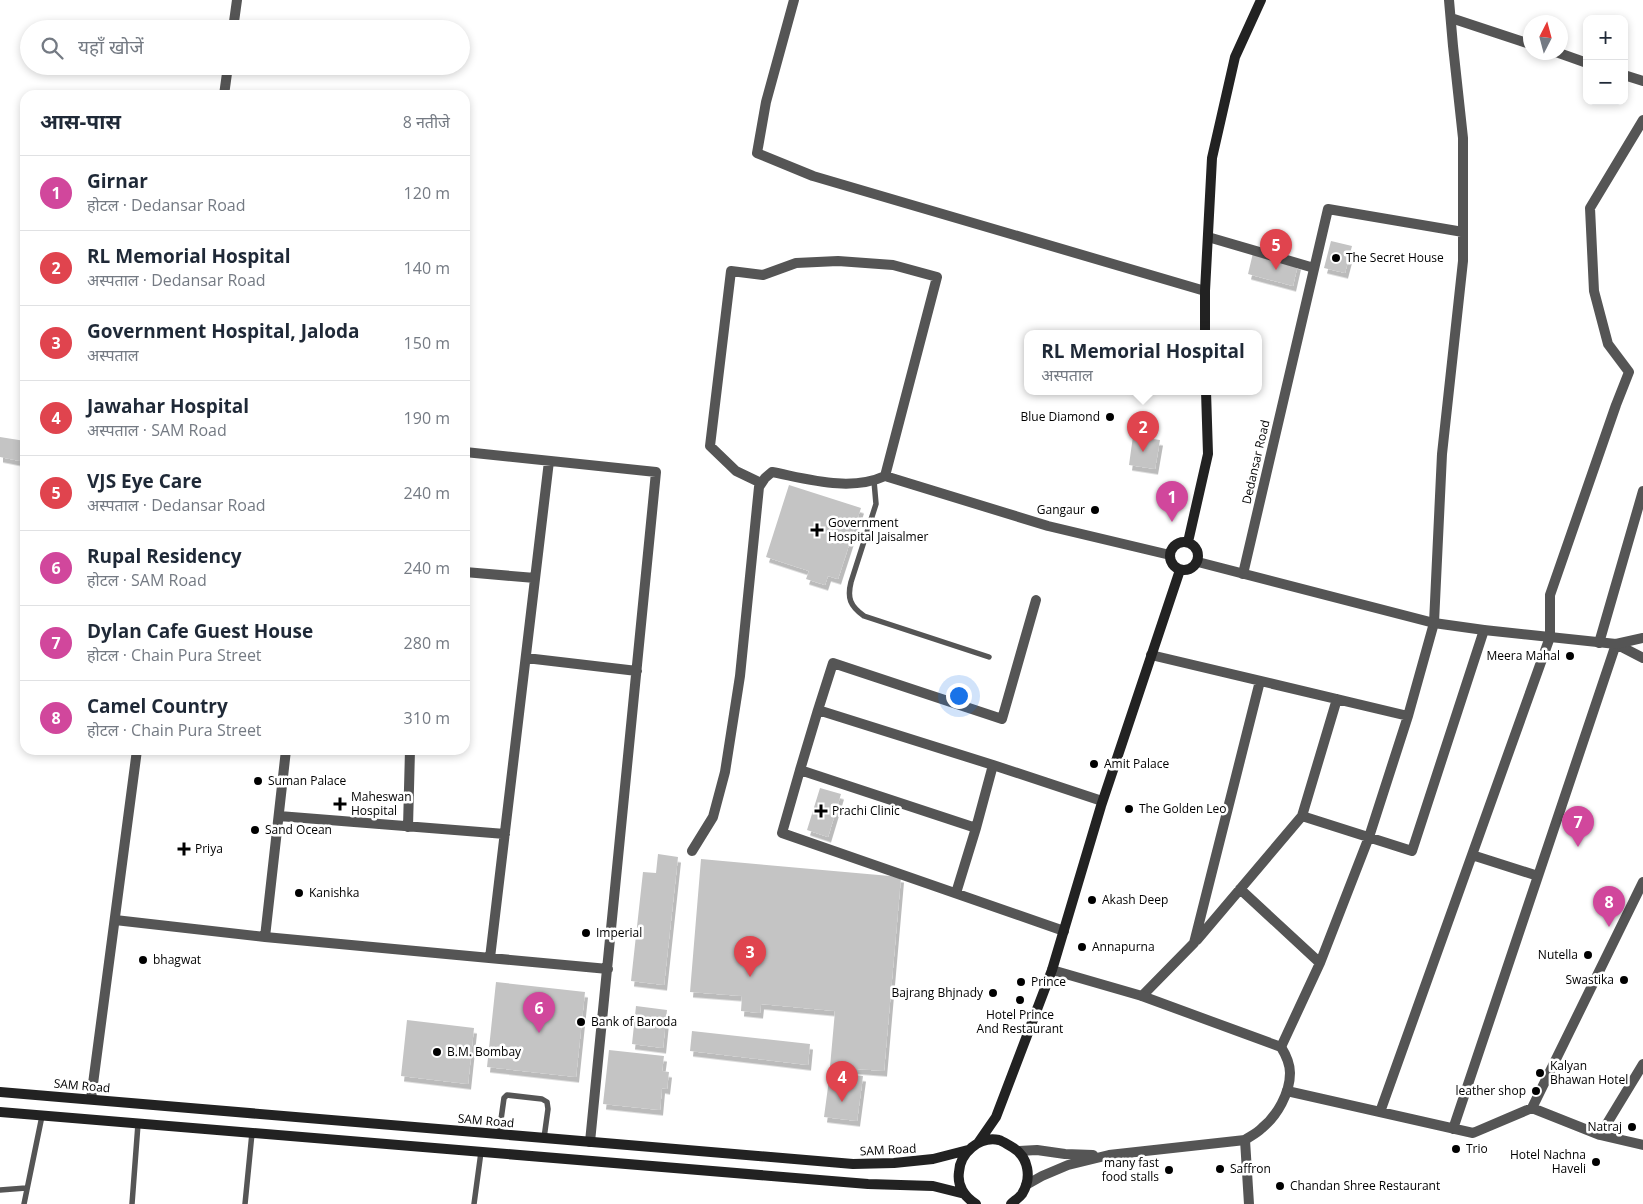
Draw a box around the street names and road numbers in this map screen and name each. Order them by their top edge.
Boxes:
street label: Dedansar Road [1238,418,1273,506]
street label: SAM Road [53,1075,111,1096]
street label: SAM Road [457,1110,515,1131]
street label: SAM Road [859,1140,917,1159]

